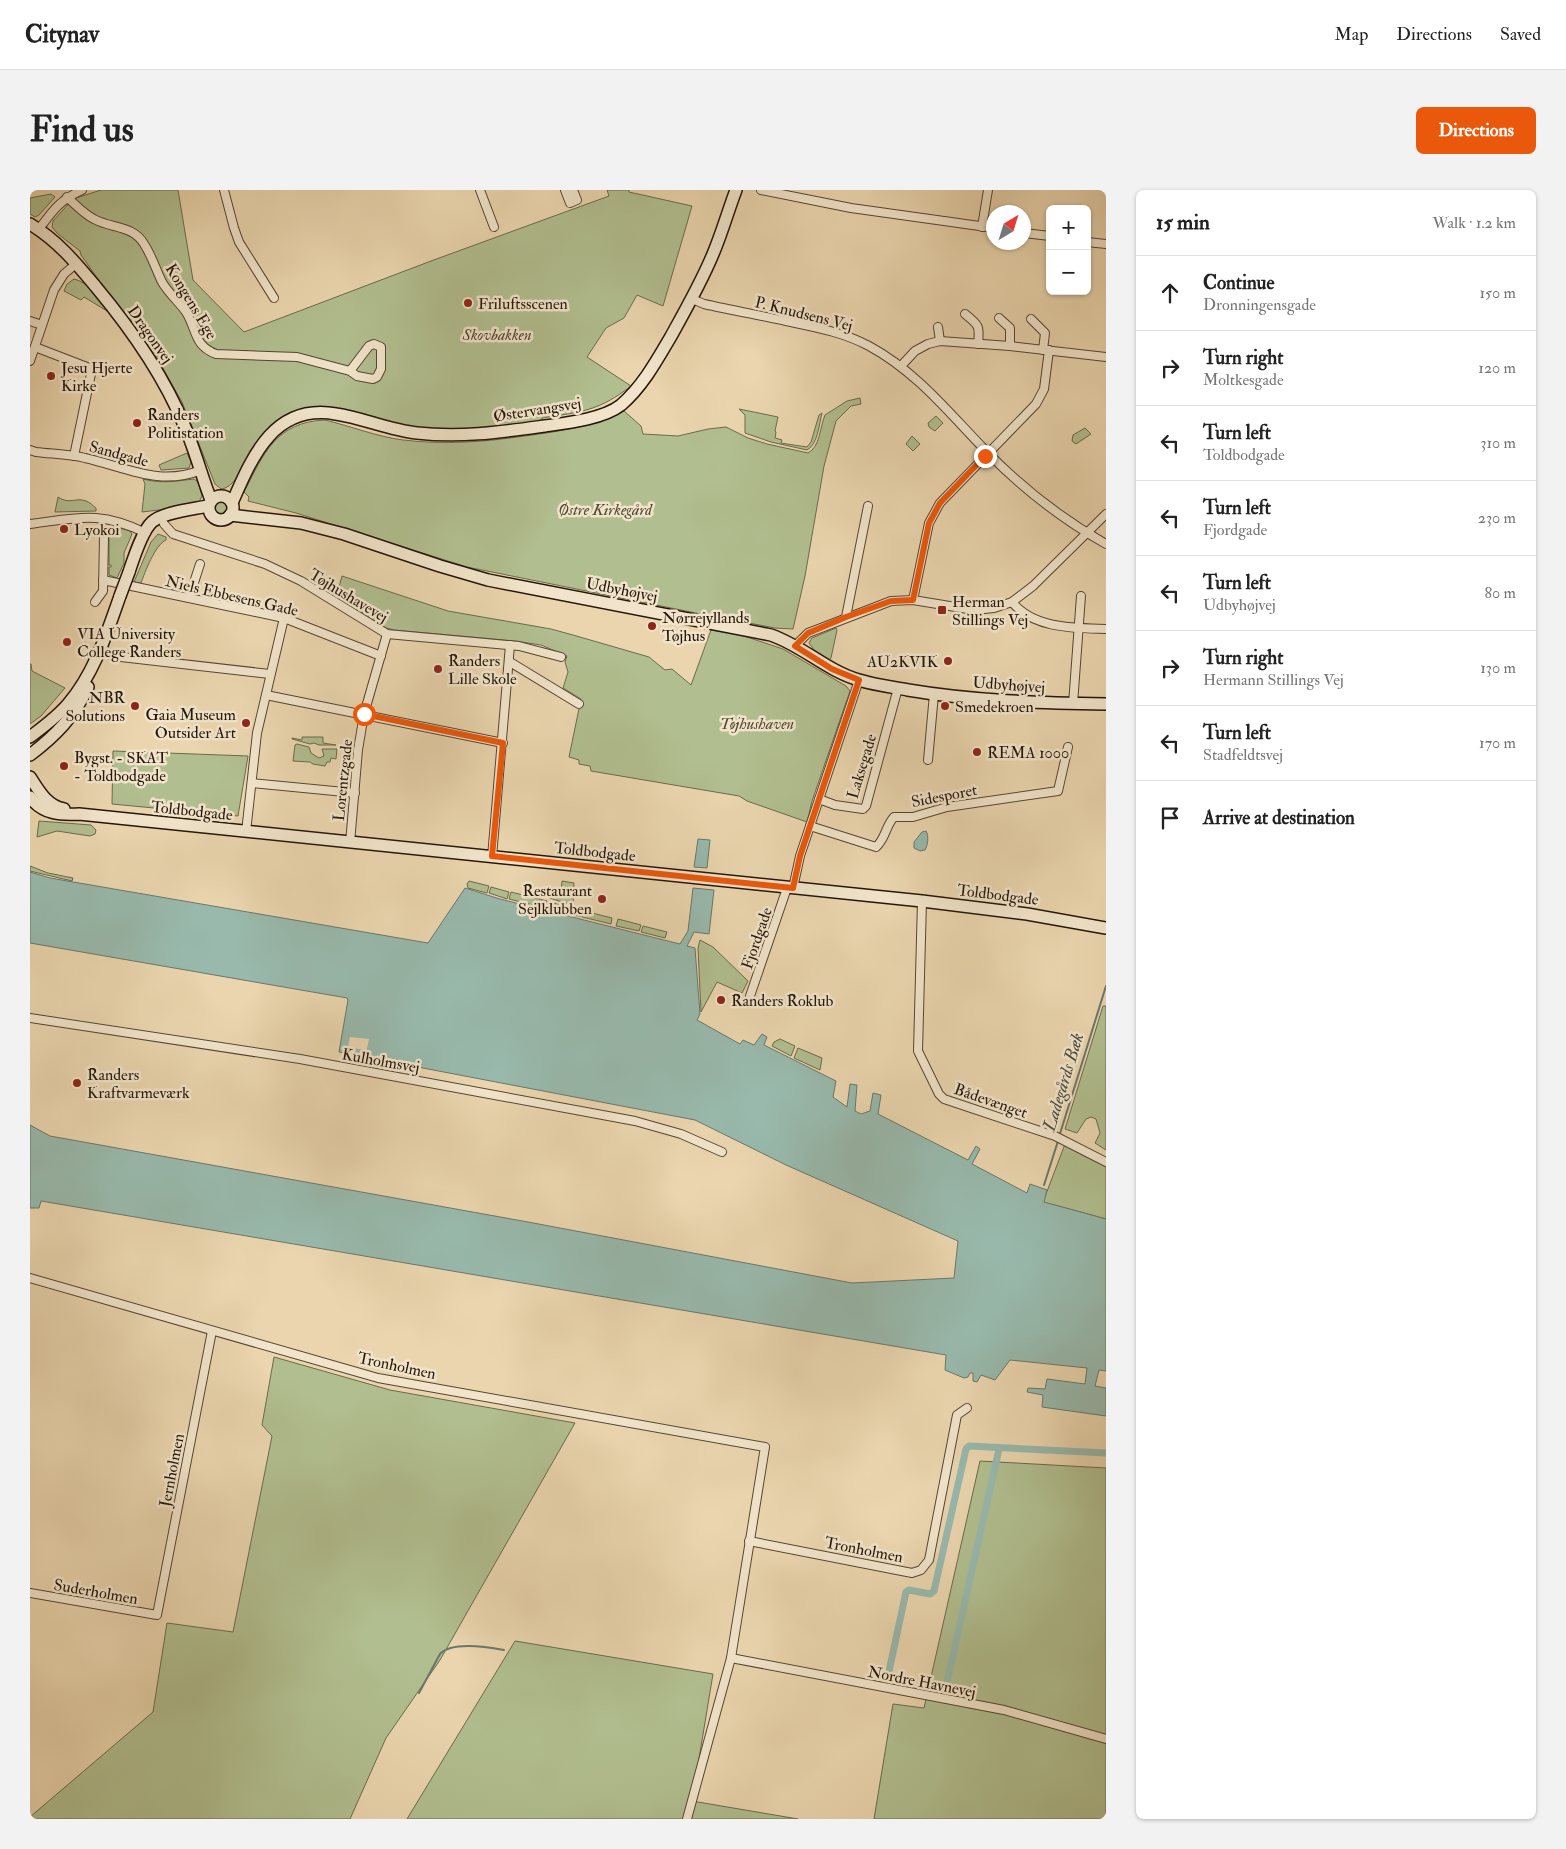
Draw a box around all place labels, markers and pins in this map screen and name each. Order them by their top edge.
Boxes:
place label: Friluftsscenen [478,294,568,314]
marker: Friluftsscenen [462,297,474,309]
place label: Jesu Hjerte Kirke [60,358,133,396]
marker: Jesu Hjerte Kirke [45,370,57,382]
place label: Randers Politistation [147,405,224,443]
marker: Randers Politistation [131,417,143,429]
place label: Lyokoi [74,520,119,540]
marker: Lyokoi [58,523,70,535]
place label: Herman Stillings Vej [952,592,1028,630]
marker: Herman Stillings Vej [936,604,948,616]
place label: Nørrejyllands Tøjhus [662,608,749,646]
marker: Nørrejyllands Tøjhus [646,620,658,632]
place label: VIA University College Randers [77,624,181,662]
marker: VIA University College Randers [61,636,73,648]
place label: Randers Lille Skole [448,651,517,689]
place label: AU2KVIK [866,652,939,672]
marker: AU2KVIK [942,655,954,667]
marker: Randers Lille Skole [432,663,444,675]
place label: NBR Solutions [65,688,126,726]
place label: Smedekroen [955,697,1034,717]
marker: NBR Solutions [129,700,141,712]
marker: Smedekroen [939,700,951,712]
place label: Gaia Museum Outsider Art [145,705,237,743]
marker: Gaia Museum Outsider Art [240,717,252,729]
place label: REMA 1000 [987,743,1069,763]
marker: REMA 1000 [971,746,983,758]
place label: Bygst. - SKAT - Toldbodgade [74,748,168,786]
marker: Bygst. - SKAT - Toldbodgade [58,760,70,772]
place label: Restaurant Sejlklubben [518,881,592,919]
marker: Restaurant Sejlklubben [596,893,608,905]
place label: Randers Roklub [731,991,833,1011]
marker: Randers Roklub [715,994,727,1006]
place label: Randers Kraftvarmeværk [87,1065,190,1103]
marker: Randers Kraftvarmeværk [71,1077,83,1089]

